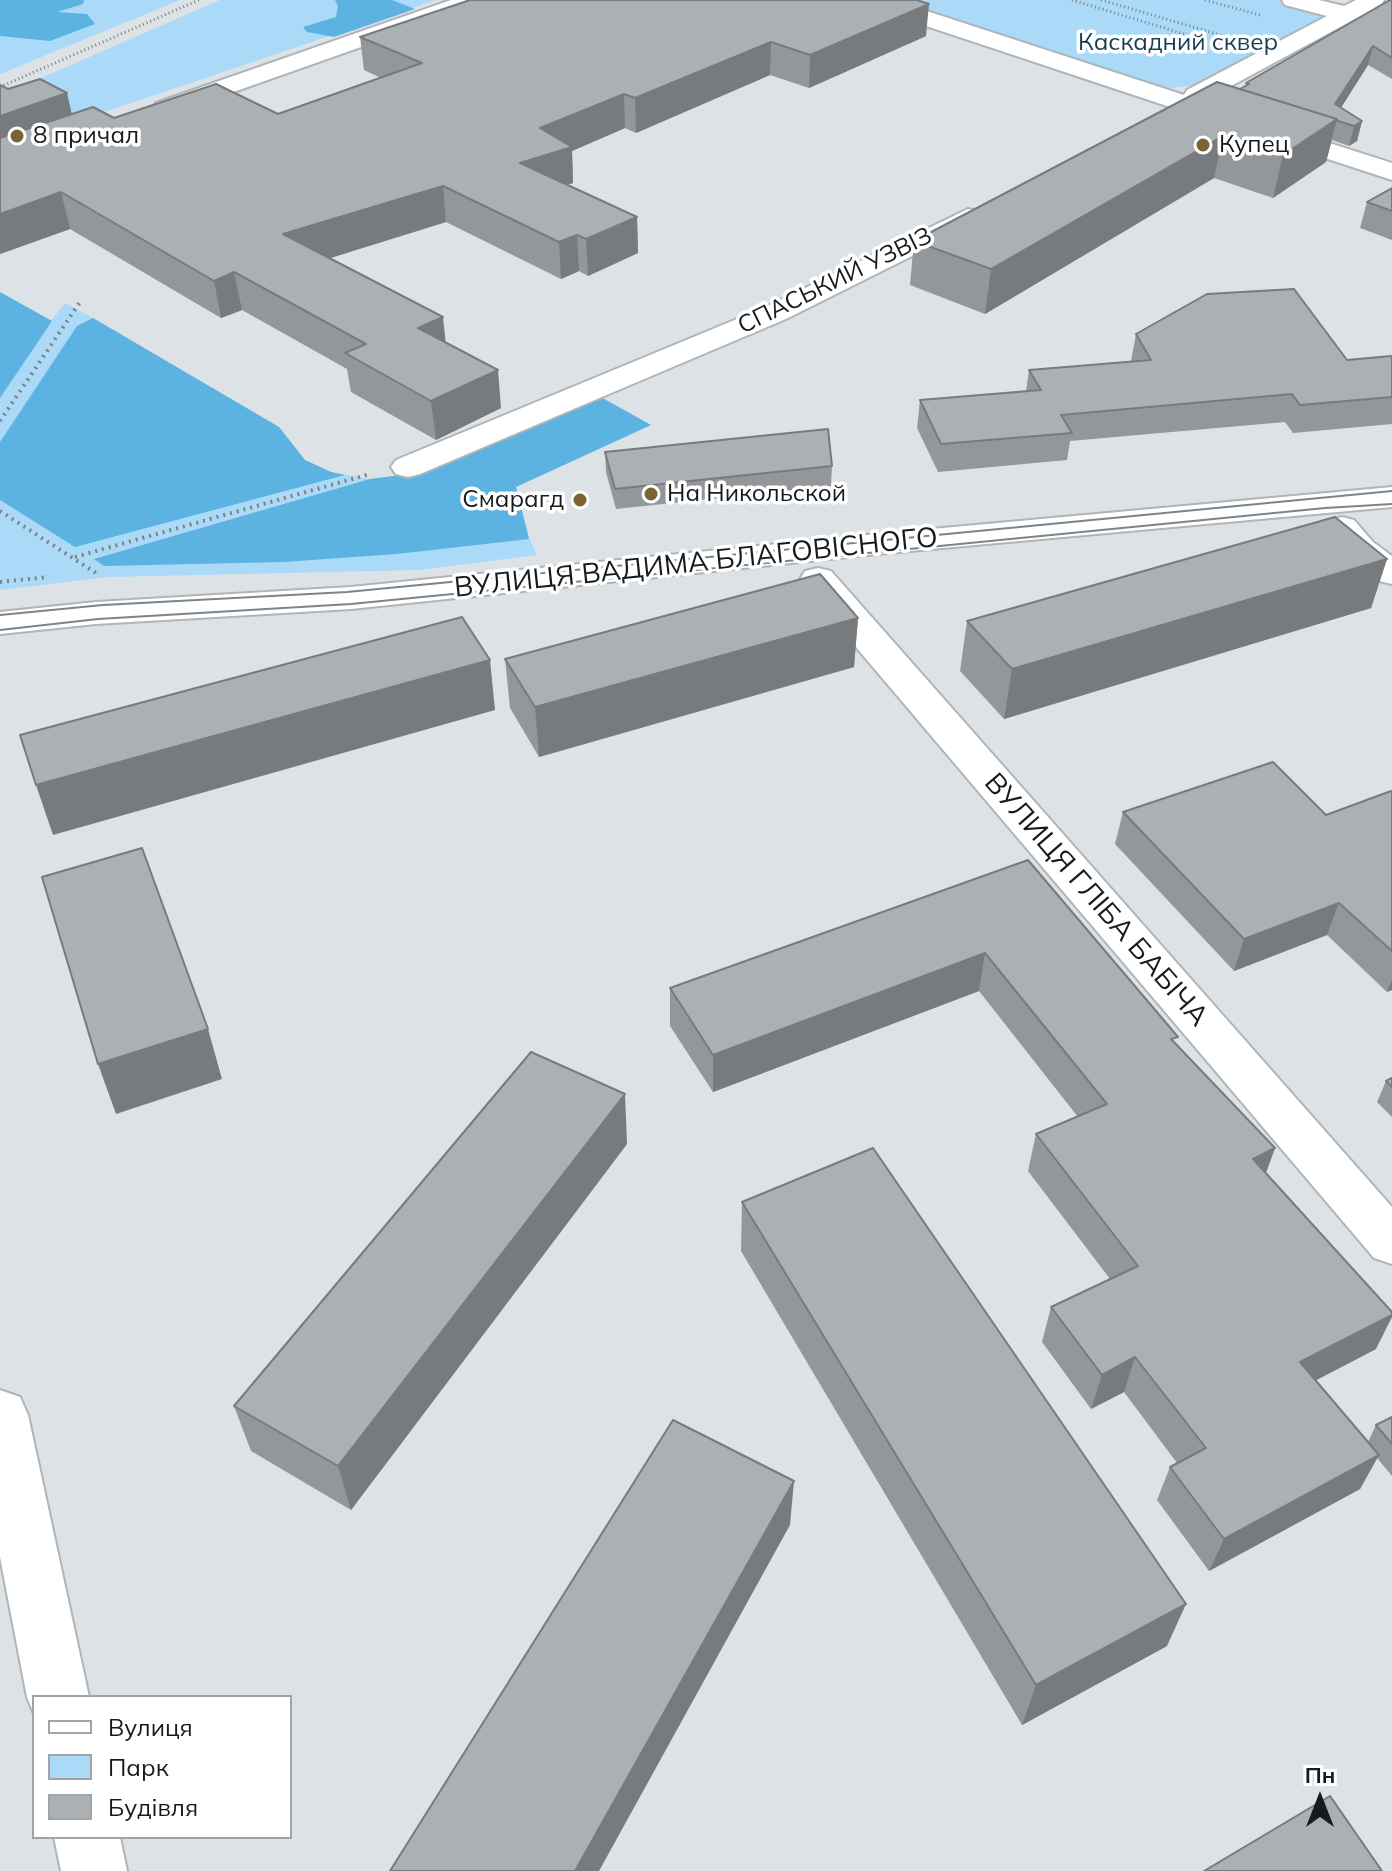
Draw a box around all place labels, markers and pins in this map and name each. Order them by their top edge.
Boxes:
place label: 8 причал [33,122,139,150]
marker: 8 причал [8,127,26,145]
place label: Купец [1219,131,1289,159]
marker: Купец [1194,136,1212,154]
place label: На Никольской [667,480,846,508]
marker: На Никольской [642,485,660,503]
place label: Смарагд [462,486,564,514]
marker: Смарагд [571,491,589,509]

